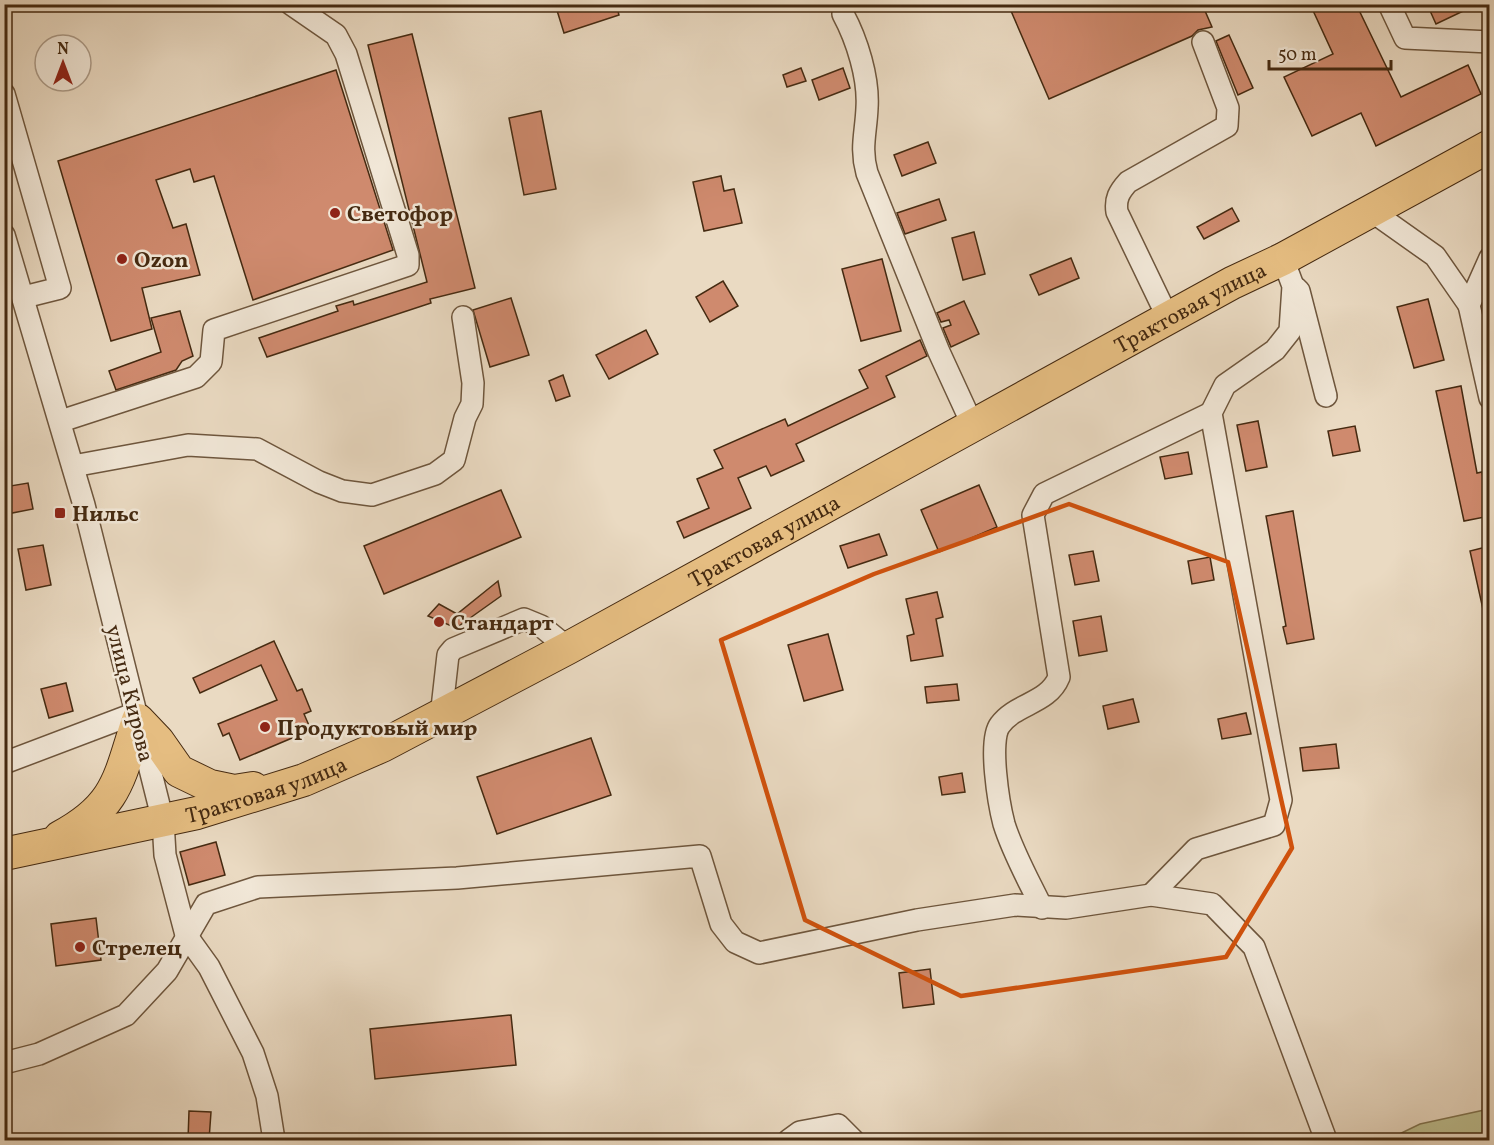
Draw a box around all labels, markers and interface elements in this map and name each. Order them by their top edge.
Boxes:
north arrow [33,33,93,93]
scale bar [1269,33,1390,71]
text: N [57,39,69,61]
text: 50 m [1278,43,1317,68]
place label: Светофор [347,200,453,231]
marker: Светофор [328,206,342,220]
place label: Ozon [134,246,189,277]
marker: Ozon [115,252,129,266]
street label: Трактовая улица [1109,256,1272,363]
street label: Трактовая улица [684,488,846,597]
place label: Нильс [72,500,139,531]
marker: Нильс [53,506,67,520]
place label: Стандарт [451,609,554,640]
marker: Стандарт [432,615,446,629]
street label: улица Кирова [97,622,161,765]
place label: Продуктовый мир [277,714,478,745]
marker: Продуктовый мир [258,720,272,734]
street label: Трактовая улица [183,750,353,833]
place label: Стрелец [92,934,182,965]
marker: Стрелец [73,940,87,954]

